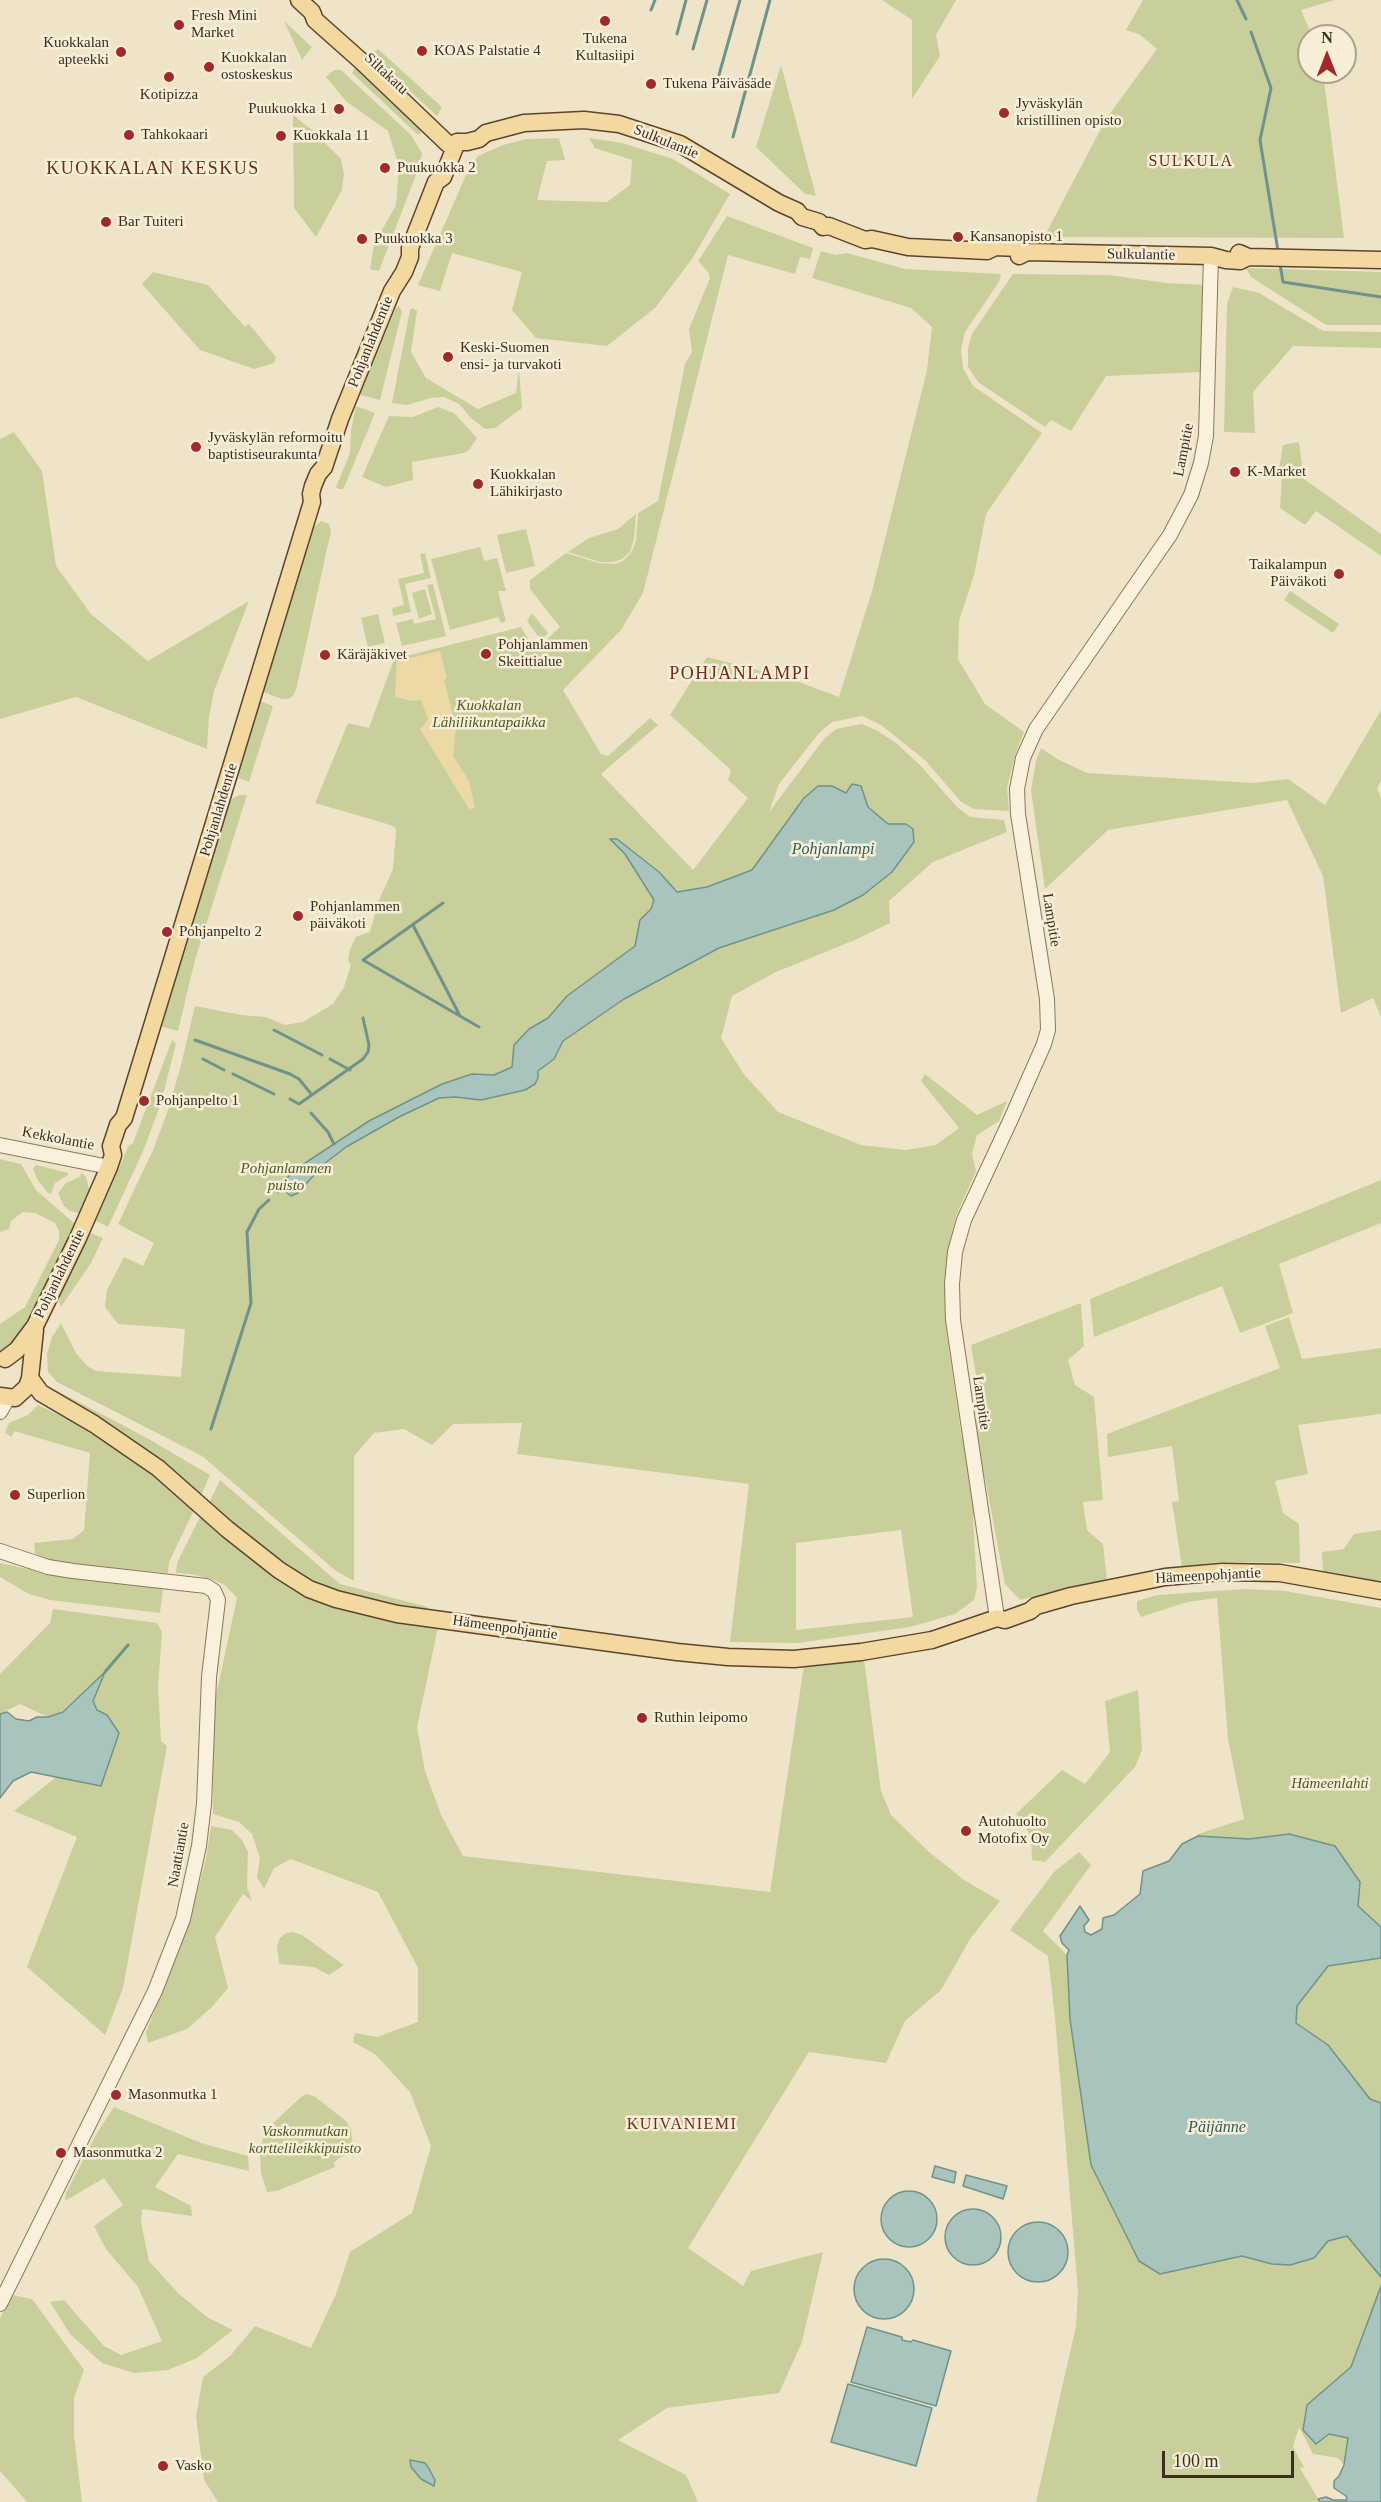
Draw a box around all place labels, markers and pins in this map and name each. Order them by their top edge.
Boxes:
place label: Fresh Mini Market [191,7,257,42]
marker: Tukena Kultasiipi [598,14,612,28]
marker: Fresh Mini Market [172,18,186,32]
place label: Tukena Kultasiipi [575,30,635,65]
place label: Kuokkalan apteekki [43,34,109,69]
place label: KOAS Palstatie 4 [434,42,541,60]
marker: KOAS Palstatie 4 [415,44,429,58]
marker: Kuokkalan apteekki [114,45,128,59]
place label: Kuokkalan ostoskeskus [221,49,293,84]
marker: Kuokkalan ostoskeskus [202,60,216,74]
marker: Kotipizza [162,70,176,84]
place label: Tukena Päiväsäde [663,75,771,93]
marker: Tukena Päiväsäde [644,77,658,91]
place label: Kotipizza [140,86,198,104]
place label: Jyväskylän kristillinen opisto [1016,95,1121,130]
place label: Puukuokka 1 [248,100,327,118]
marker: Puukuokka 1 [332,102,346,116]
marker: Jyväskylän kristillinen opisto [997,106,1011,120]
place label: Tahkokaari [141,126,208,144]
place label: Kuokkala 11 [293,127,370,145]
marker: Tahkokaari [122,128,136,142]
marker: Kuokkala 11 [274,129,288,143]
place label: Puukuokka 2 [397,159,476,177]
marker: Puukuokka 2 [378,161,392,175]
place label: Bar Tuiteri [118,213,184,231]
marker: Bar Tuiteri [99,215,113,229]
place label: Kansanopisto 1 [970,228,1063,246]
place label: Puukuokka 3 [374,230,453,248]
marker: Kansanopisto 1 [951,230,965,244]
marker: Puukuokka 3 [355,232,369,246]
place label: Keski-Suomen ensi- ja turvakoti [460,339,562,374]
marker: Keski-Suomen ensi- ja turvakoti [441,350,455,364]
place label: Jyväskylän reformoitu baptistiseurakunta [208,429,343,464]
marker: Jyväskylän reformoitu baptistiseurakunta [189,440,203,454]
place label: K-Market [1247,463,1306,481]
marker: K-Market [1228,465,1242,479]
place label: Kuokkalan Lähikirjasto [490,466,562,501]
marker: Kuokkalan Lähikirjasto [471,477,485,491]
place label: Taikalampun Päiväkoti [1249,556,1327,591]
marker: Taikalampun Päiväkoti [1332,567,1346,581]
place label: Pohjanlammen Skeittialue [498,636,588,671]
place label: Käräjäkivet [337,646,407,664]
marker: Pohjanlammen Skeittialue [479,647,493,661]
marker: Käräjäkivet [318,648,332,662]
place label: Pohjanlammen päiväkoti [310,898,400,933]
marker: Pohjanlammen päiväkoti [291,909,305,923]
place label: Pohjanpelto 2 [179,923,262,941]
marker: Pohjanpelto 2 [160,925,174,939]
place label: Pohjanpelto 1 [156,1092,239,1110]
marker: Pohjanpelto 1 [137,1094,151,1108]
place label: Superlion [27,1486,85,1504]
marker: Superlion [8,1488,22,1502]
place label: Ruthin leipomo [654,1709,748,1727]
marker: Ruthin leipomo [635,1711,649,1725]
place label: Autohuolto Motofix Oy [978,1813,1049,1848]
marker: Autohuolto Motofix Oy [959,1824,973,1838]
place label: Masonmutka 1 [128,2086,218,2104]
marker: Masonmutka 1 [109,2088,123,2102]
place label: Masonmutka 2 [73,2144,163,2162]
marker: Masonmutka 2 [54,2146,68,2160]
place label: Vasko [175,2457,212,2475]
marker: Vasko [156,2459,170,2473]

